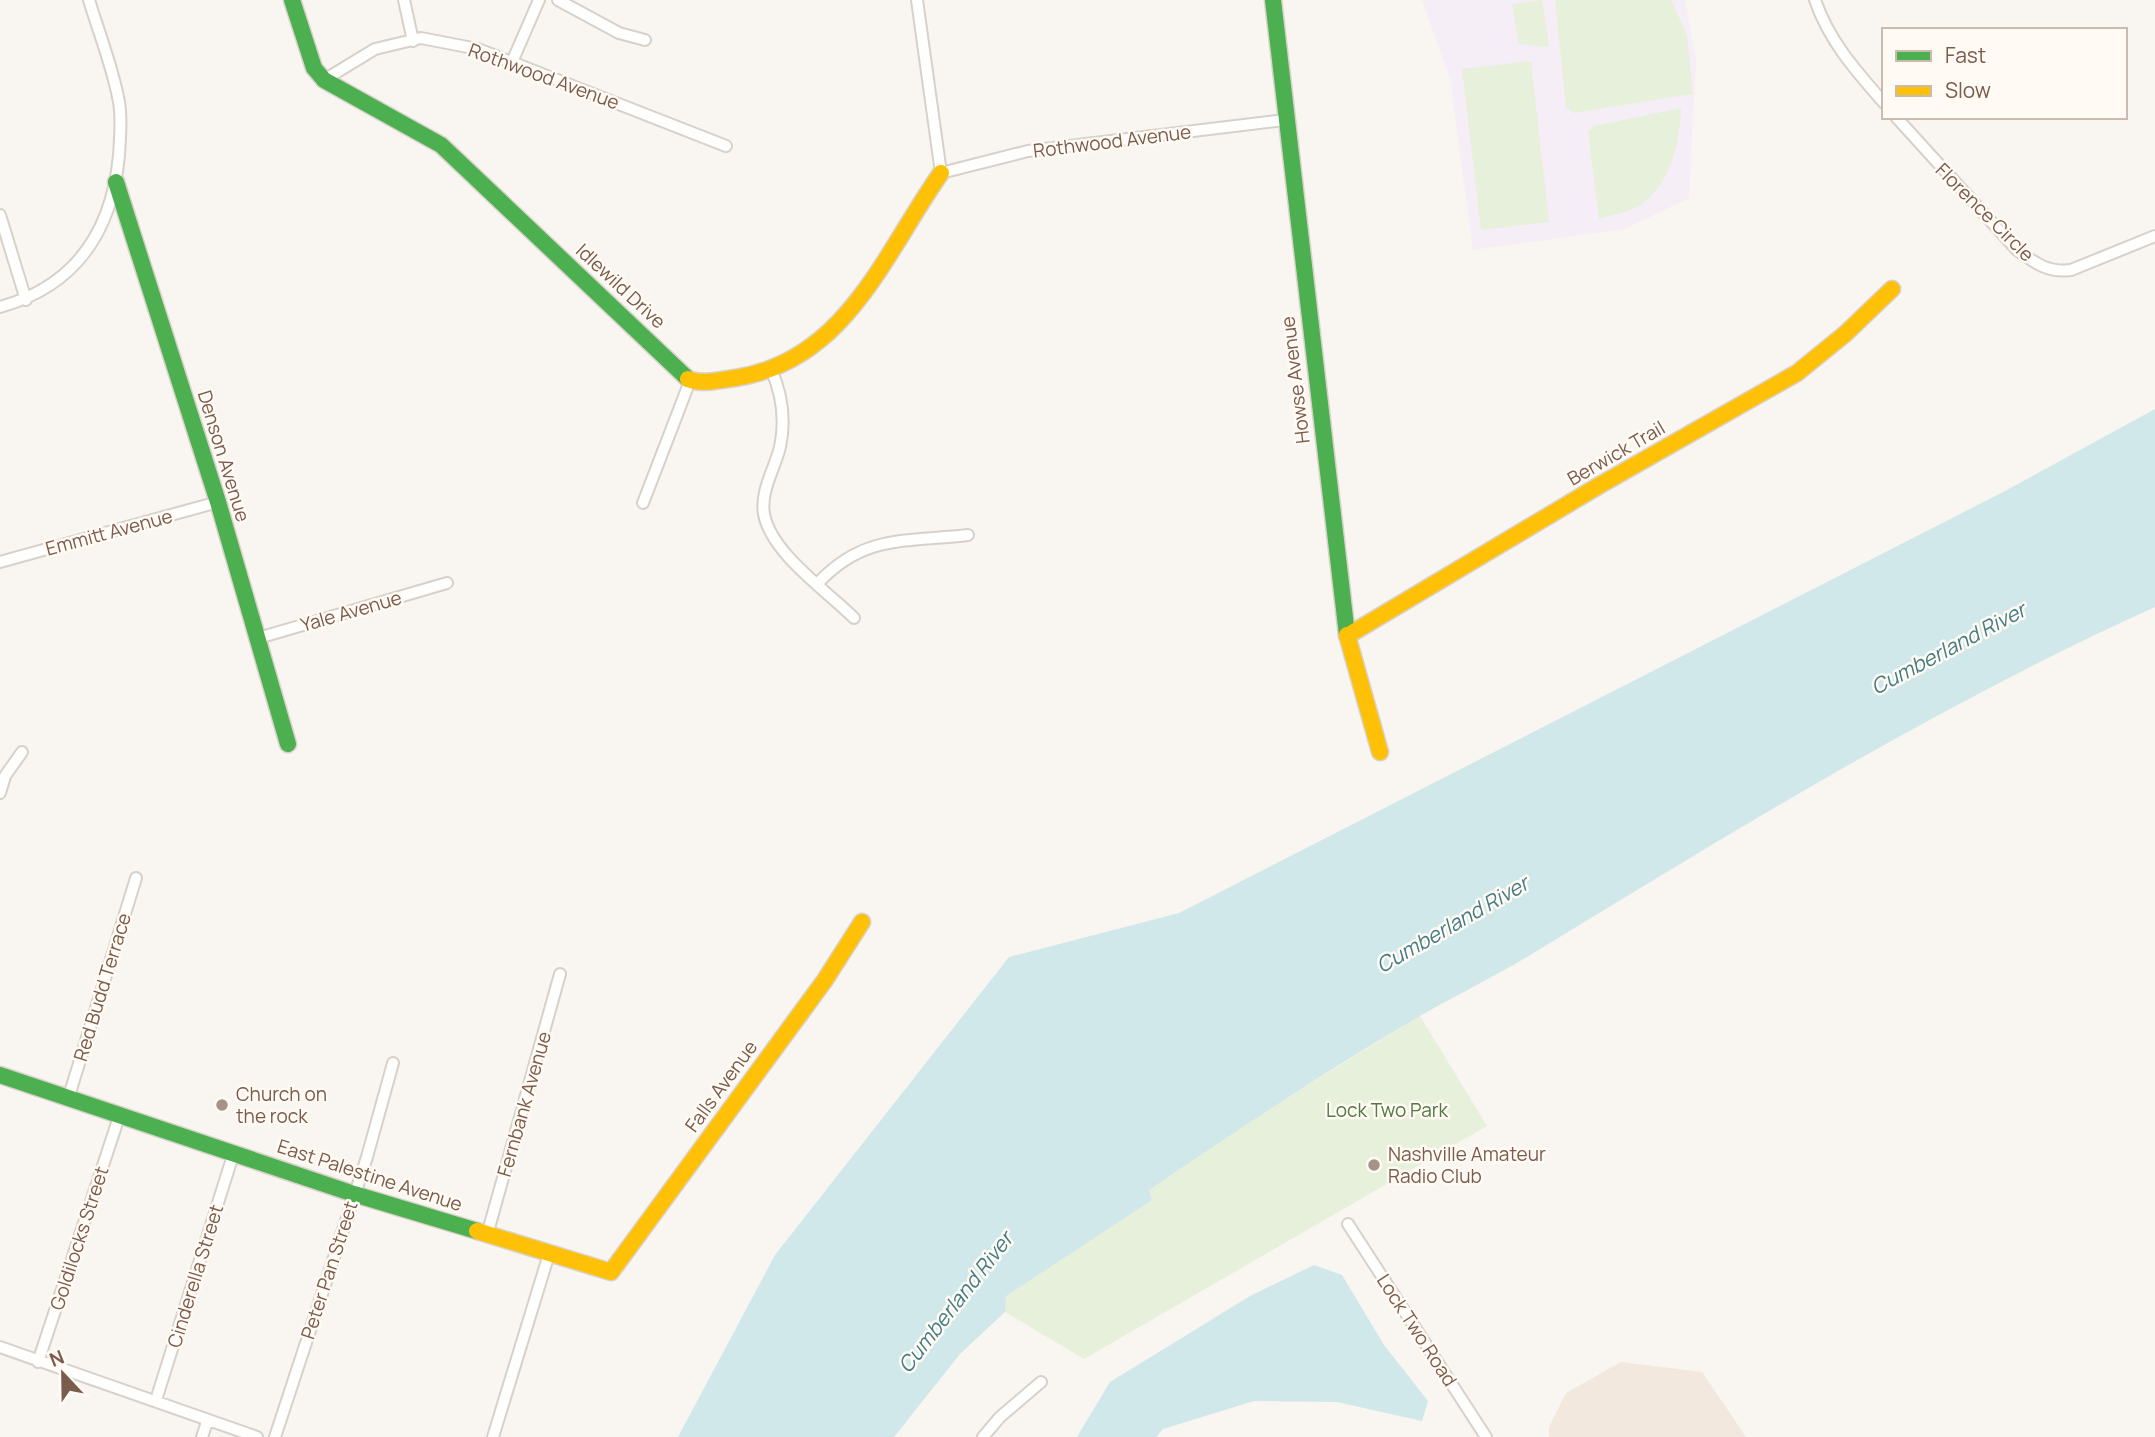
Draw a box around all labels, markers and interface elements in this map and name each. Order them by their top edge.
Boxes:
legend [1882,28,2127,119]
street label: Rothwood Avenue [465,37,623,115]
text: Fast [1945,41,1986,69]
text: Slow [1945,76,1991,104]
street label: Rothwood Avenue [1032,118,1192,164]
street label: Florence Circle [1930,157,2040,267]
street label: Idlewild Drive [571,238,671,334]
street label: Howse Avenue [1274,315,1316,445]
street label: Denson Avenue [192,387,256,525]
street label: Berwick Trail [1562,415,1670,491]
street label: Emmitt Avenue [43,503,175,561]
street label: Yale Avenue [297,584,405,638]
water label: Cumberland River [1866,594,2032,701]
water label: Cumberland River [1371,868,1535,979]
street label: Red Budd Terrace [67,910,137,1064]
street label: Fernbank Avenue [491,1028,557,1180]
street label: Falls Avenue [679,1035,763,1137]
place label: Church on the rock [236,1081,327,1129]
marker: Church on the rock [214,1097,230,1113]
park label: Lock Two Park [1326,1097,1449,1123]
street label: East Palestine Avenue [274,1133,466,1217]
place label: Nashville Amateur Radio Club [1388,1141,1546,1189]
marker: Nashville Amateur Radio Club [1366,1157,1382,1173]
street label: Goldilocks Street [43,1163,115,1313]
street label: Peter Pan Street [294,1198,364,1342]
street label: Cinderella Street [161,1201,229,1351]
water label: Cumberland River [891,1224,1020,1378]
street label: Lock Two Road [1371,1269,1463,1391]
north arrow [28,1339,98,1409]
text: N [45,1344,68,1373]

